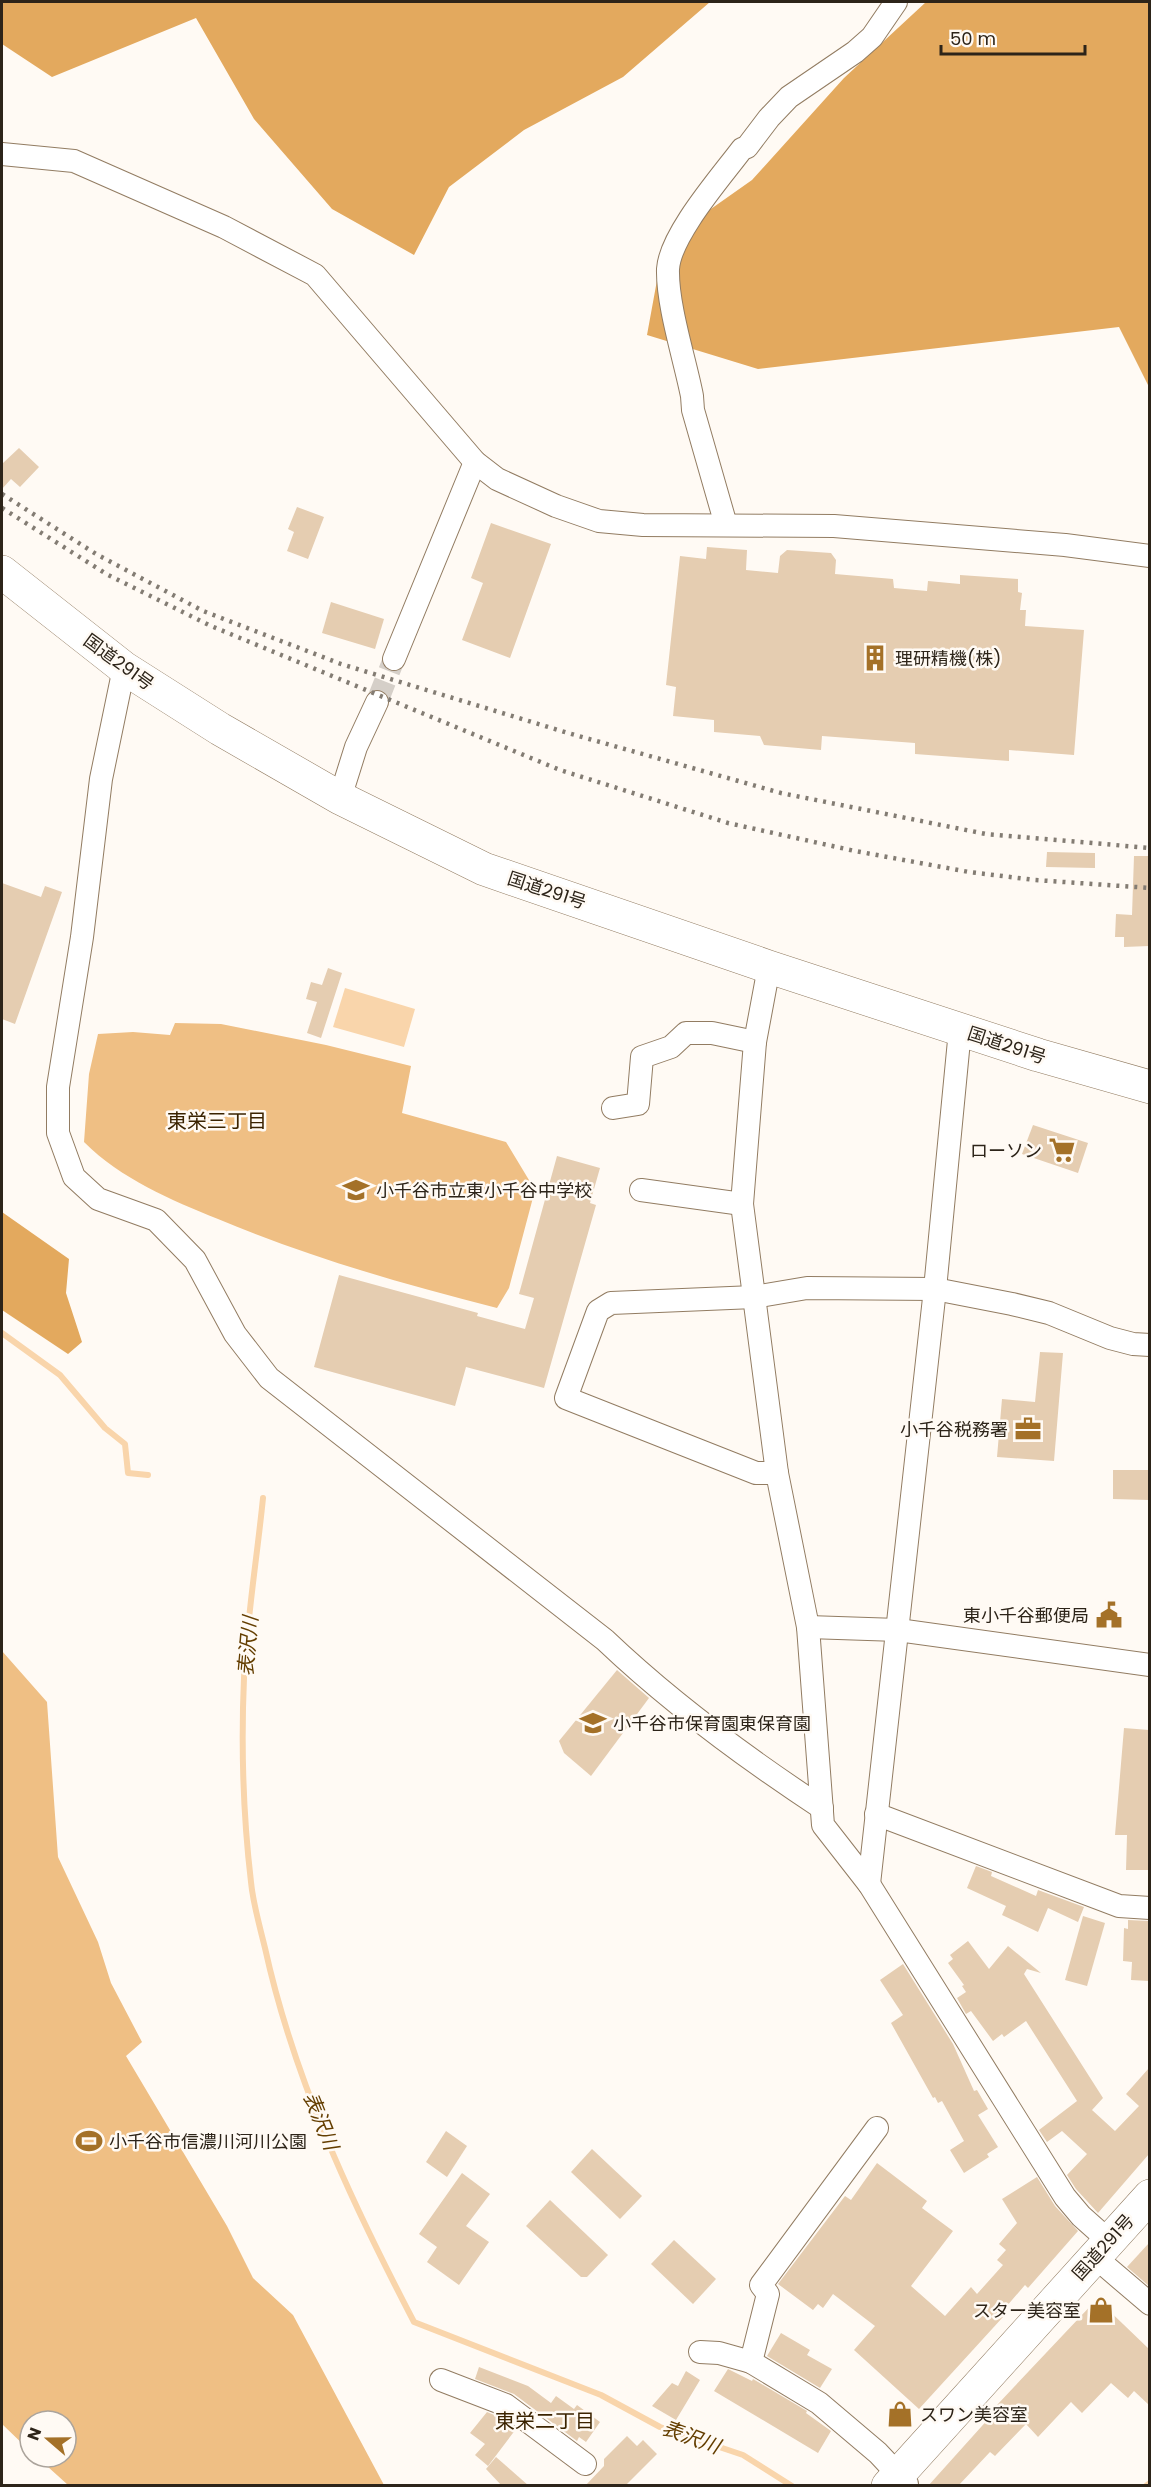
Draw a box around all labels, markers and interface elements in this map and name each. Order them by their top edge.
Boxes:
scale bar [941,18,1085,56]
text: 50 m [950,26,996,51]
street label: 国道291号 [79,628,159,696]
building icon: 理研精機(株) [860,643,890,673]
place label: 理研精機(株) [895,646,1001,671]
street label: 国道291号 [504,866,590,914]
street label: 国道291号 [964,1021,1050,1069]
district label: 東栄三丁目 [167,1107,267,1135]
supermarket icon: ローソン [1047,1135,1077,1165]
place label: ローソン [970,1138,1042,1163]
school or university icon: 小千谷市立東小千谷中学校 [341,1175,371,1205]
place label: 小千谷市立東小千谷中学校 [376,1178,592,1203]
office icon: 小千谷税務署 [1013,1414,1043,1444]
place label: 小千谷税務署 [900,1417,1008,1442]
public building icon: 東小千谷郵便局 [1094,1600,1124,1630]
place label: 東小千谷郵便局 [963,1603,1089,1628]
water label: 表沢川 [231,1613,265,1677]
school or university icon: 小千谷市保育園東保育園 [578,1708,608,1738]
place label: 小千谷市保育園東保育園 [613,1711,811,1736]
water label: 表沢川 [297,2088,346,2156]
sports icon: 小千谷市信濃川河川公園 [74,2126,104,2156]
place label: 小千谷市信濃川河川公園 [109,2129,307,2154]
street label: 国道291号 [1066,2208,1140,2286]
shop icon: スター美容室 [1086,2295,1116,2325]
place label: スター美容室 [973,2298,1081,2323]
shop icon: スワン美容室 [885,2399,915,2429]
place label: スワン美容室 [920,2402,1028,2427]
district label: 東栄二丁目 [495,2407,595,2435]
north arrow [18,2409,78,2469]
water label: 表沢川 [658,2414,726,2461]
text: N [22,2424,47,2444]

